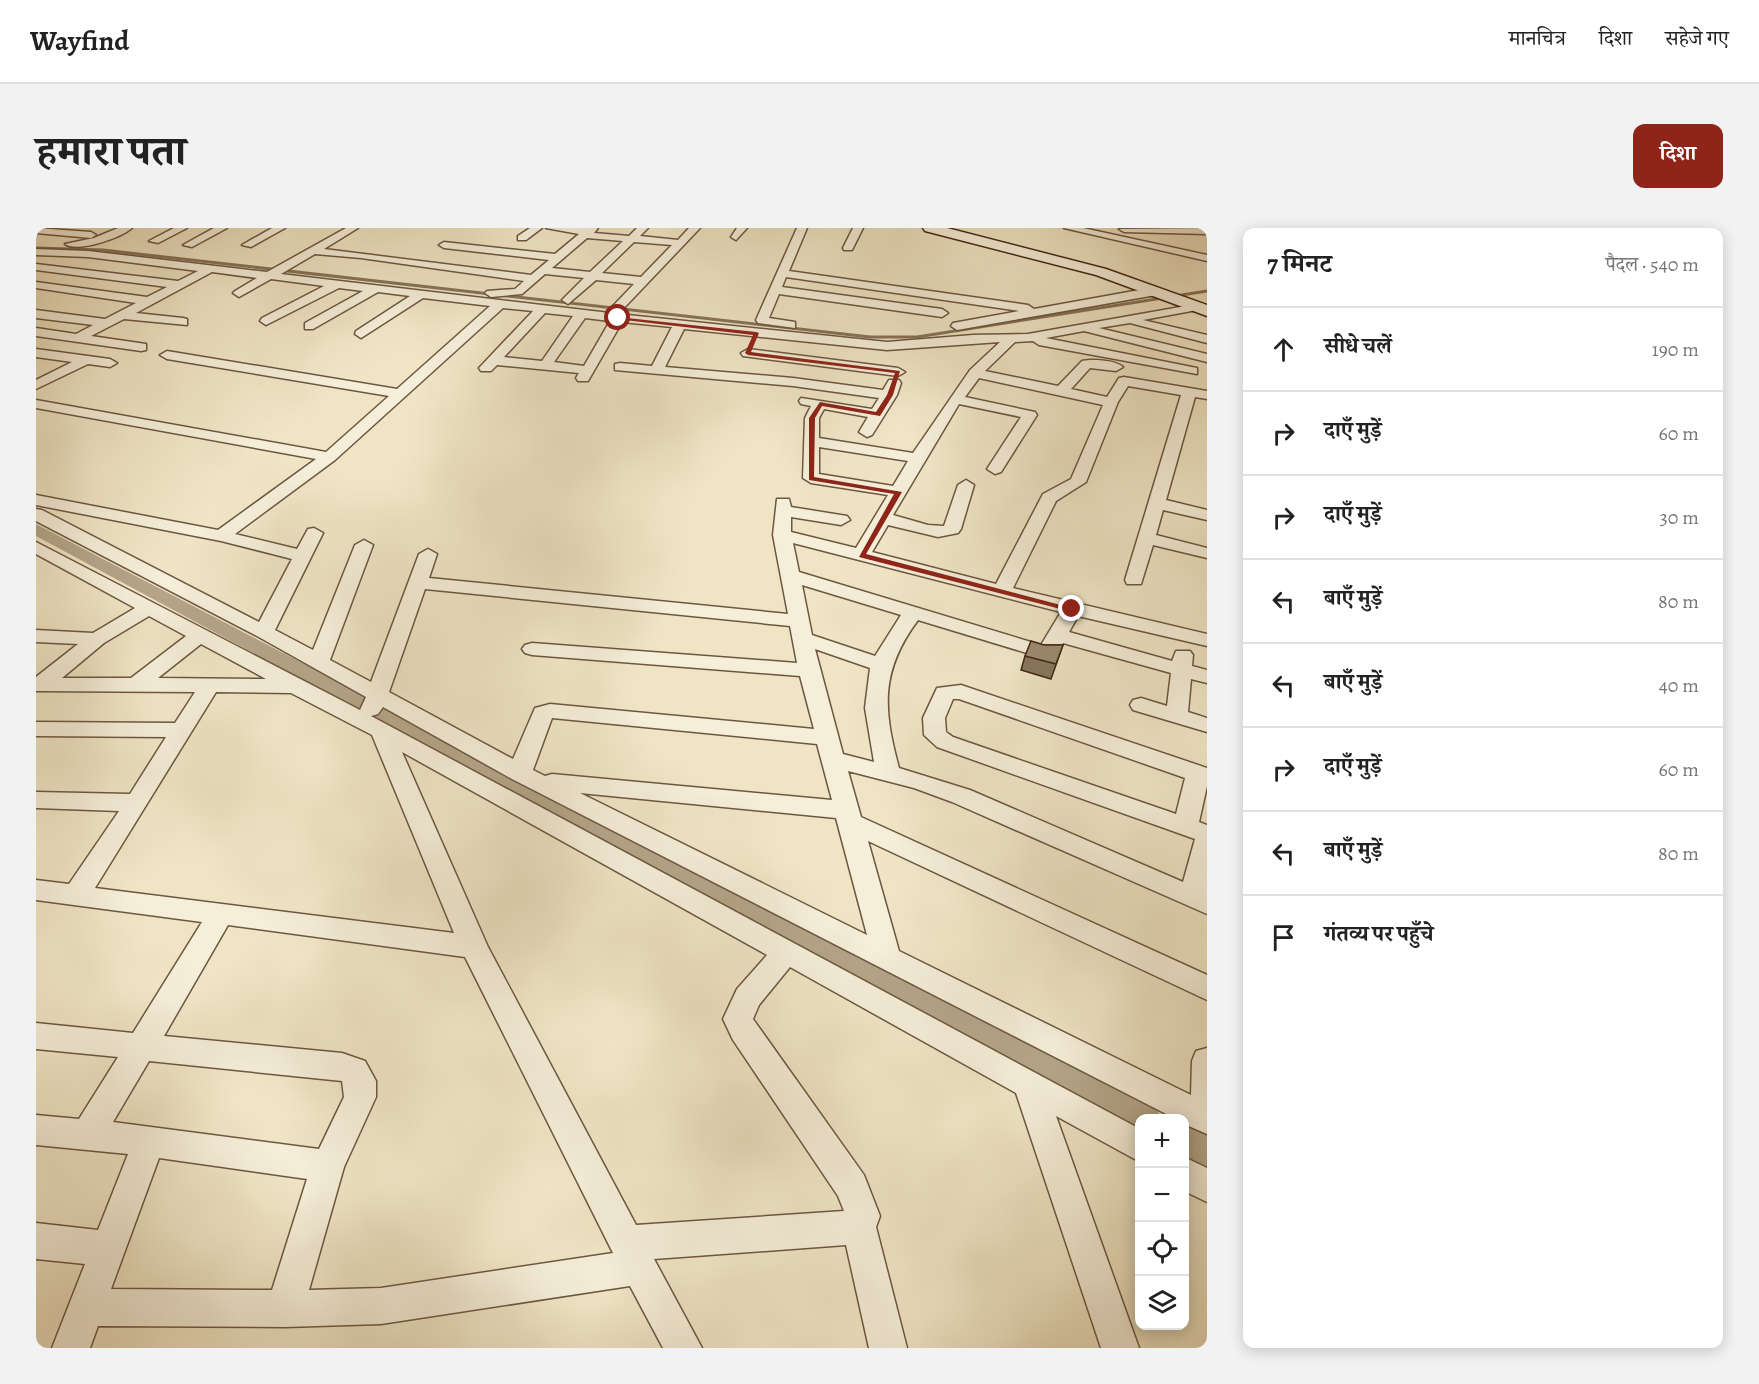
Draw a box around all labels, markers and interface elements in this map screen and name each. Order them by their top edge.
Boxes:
text: Wayfind [30,22,129,60]
text: मानचित्र [1509,24,1566,52]
text: दिशा [1599,24,1632,52]
text: सहेजे गए [1665,24,1729,52]
text: हमारा पता [36,122,186,179]
button: दिशा [1633,124,1723,188]
text: 7 मिनट [1267,246,1332,281]
text: पैदल · 540 m [1606,251,1699,278]
route start [604,304,630,330]
text: सीधे चलें [1324,331,1392,361]
icon: ahead [1267,333,1300,366]
text: 190 m [1652,336,1699,363]
text: दाएँ मुड़ें [1324,415,1382,445]
icon: right [1267,417,1300,450]
text: 60 m [1659,420,1699,447]
text: दाएँ मुड़ें [1324,499,1382,529]
icon: right [1267,501,1300,534]
text: 30 m [1659,504,1699,531]
text: बाएँ मुड़ें [1324,583,1382,613]
icon: left [1267,585,1300,618]
text: 80 m [1658,588,1699,615]
route end [1058,595,1084,621]
text: बाएँ मुड़ें [1324,667,1382,697]
icon: left [1267,669,1300,702]
text: 40 m [1659,672,1699,699]
text: दाएँ मुड़ें [1324,751,1382,781]
icon: right [1267,753,1300,786]
text: 60 m [1659,756,1699,783]
text: बाएँ मुड़ें [1324,835,1382,865]
icon: left [1267,837,1300,870]
text: 80 m [1658,840,1699,867]
text: गंतव्य पर पहुँचे [1324,919,1433,949]
icon: arrive [1267,921,1300,954]
map controls [1135,1114,1189,1330]
button: + [1135,1114,1189,1168]
button: − [1135,1168,1189,1222]
button: locate [1135,1222,1189,1276]
button: layers [1135,1276,1189,1330]

